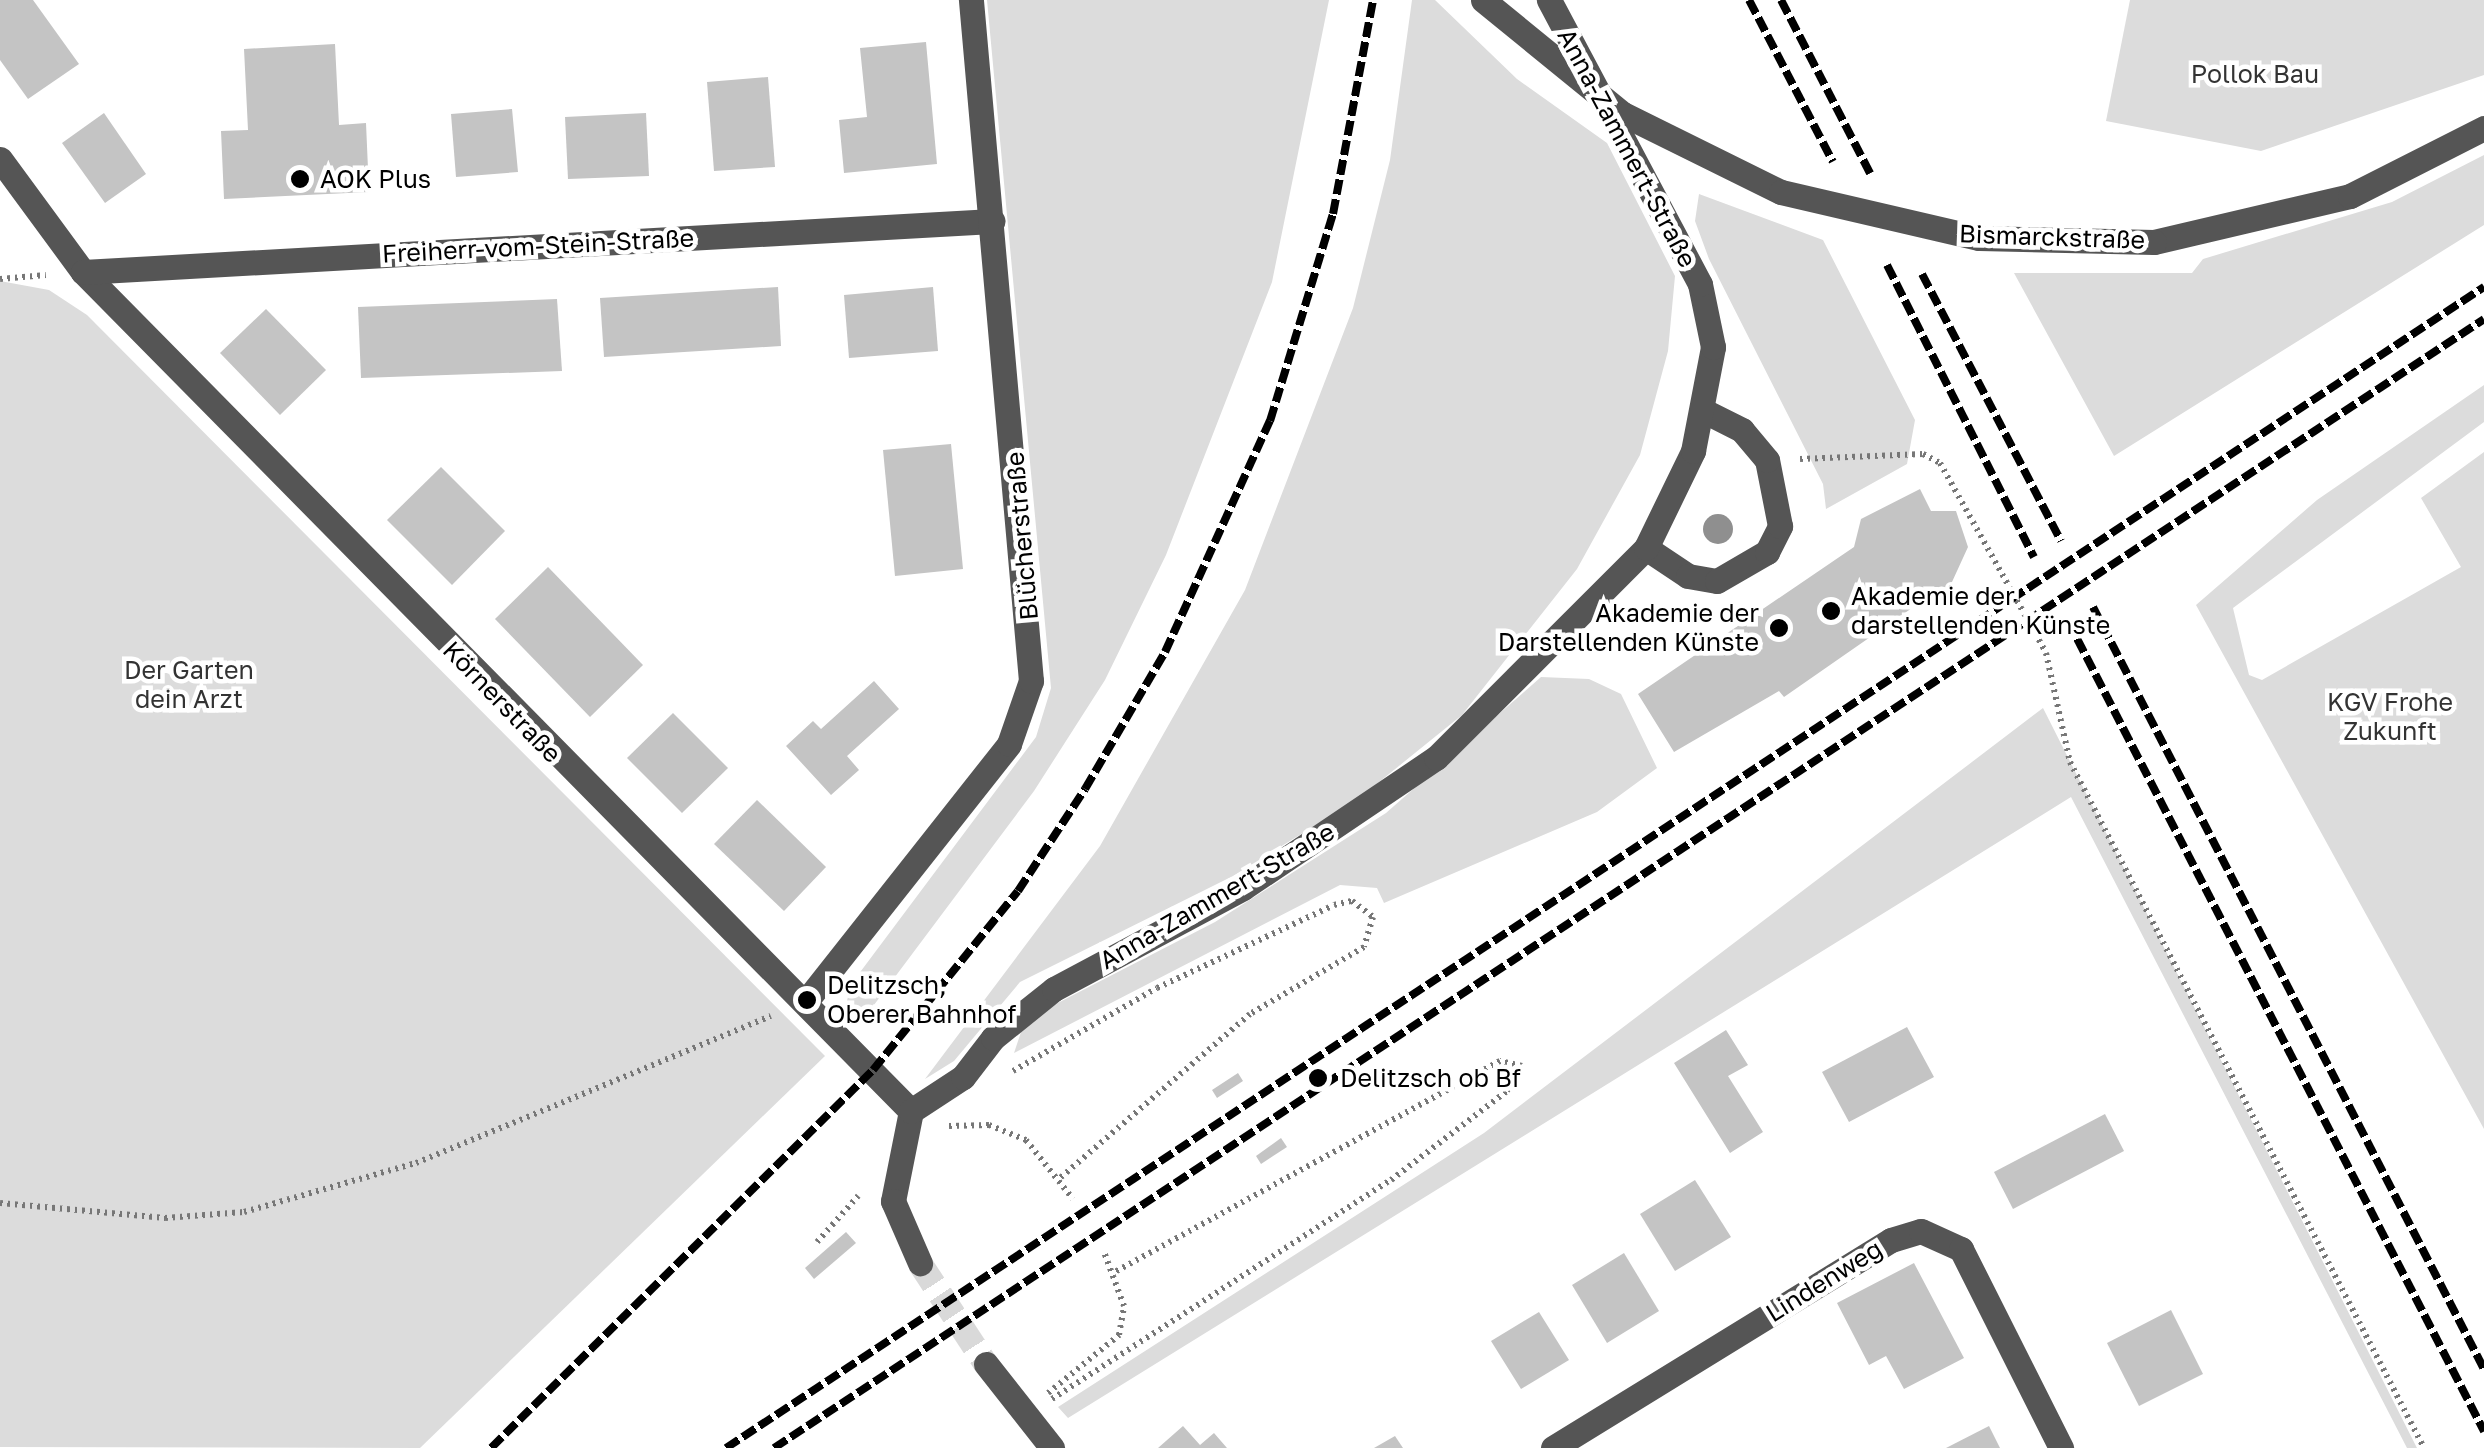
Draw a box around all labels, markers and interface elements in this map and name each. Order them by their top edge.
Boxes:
street label: Anna-Zammert-Straße [1551,23,1703,273]
park label: Pollok Bau [2191,59,2319,89]
place label: AOK Plus [320,164,431,194]
marker: AOK Plus [289,168,311,190]
street label: Bismarckstraße [1958,219,2146,255]
street label: Freiherr-vom-Stein-Straße [381,223,695,269]
street label: Blücherstraße [1000,451,1044,621]
place label: Akademie der darstellenden Künste [1851,582,2110,641]
place label: Akademie der Darstellenden Künste [1498,599,1759,658]
marker: Akademie der darstellenden Künste [1820,600,1842,622]
marker: Akademie der Darstellenden Künste [1768,617,1790,639]
street label: Körnerstraße [437,635,567,769]
park label: Der Garten dein Arzt [124,656,254,715]
park label: KGV Frohe Zukunft [2327,688,2453,747]
street label: Anna-Zammert-Straße [1094,816,1340,976]
place label: Delitzsch, Oberer Bahnhof [827,971,1016,1030]
marker: Delitzsch, Oberer Bahnhof [796,989,818,1011]
place label: Delitzsch ob Bf [1340,1063,1521,1093]
marker: Delitzsch ob Bf [1305,1065,1331,1091]
street label: Lindenweg [1760,1234,1888,1328]

